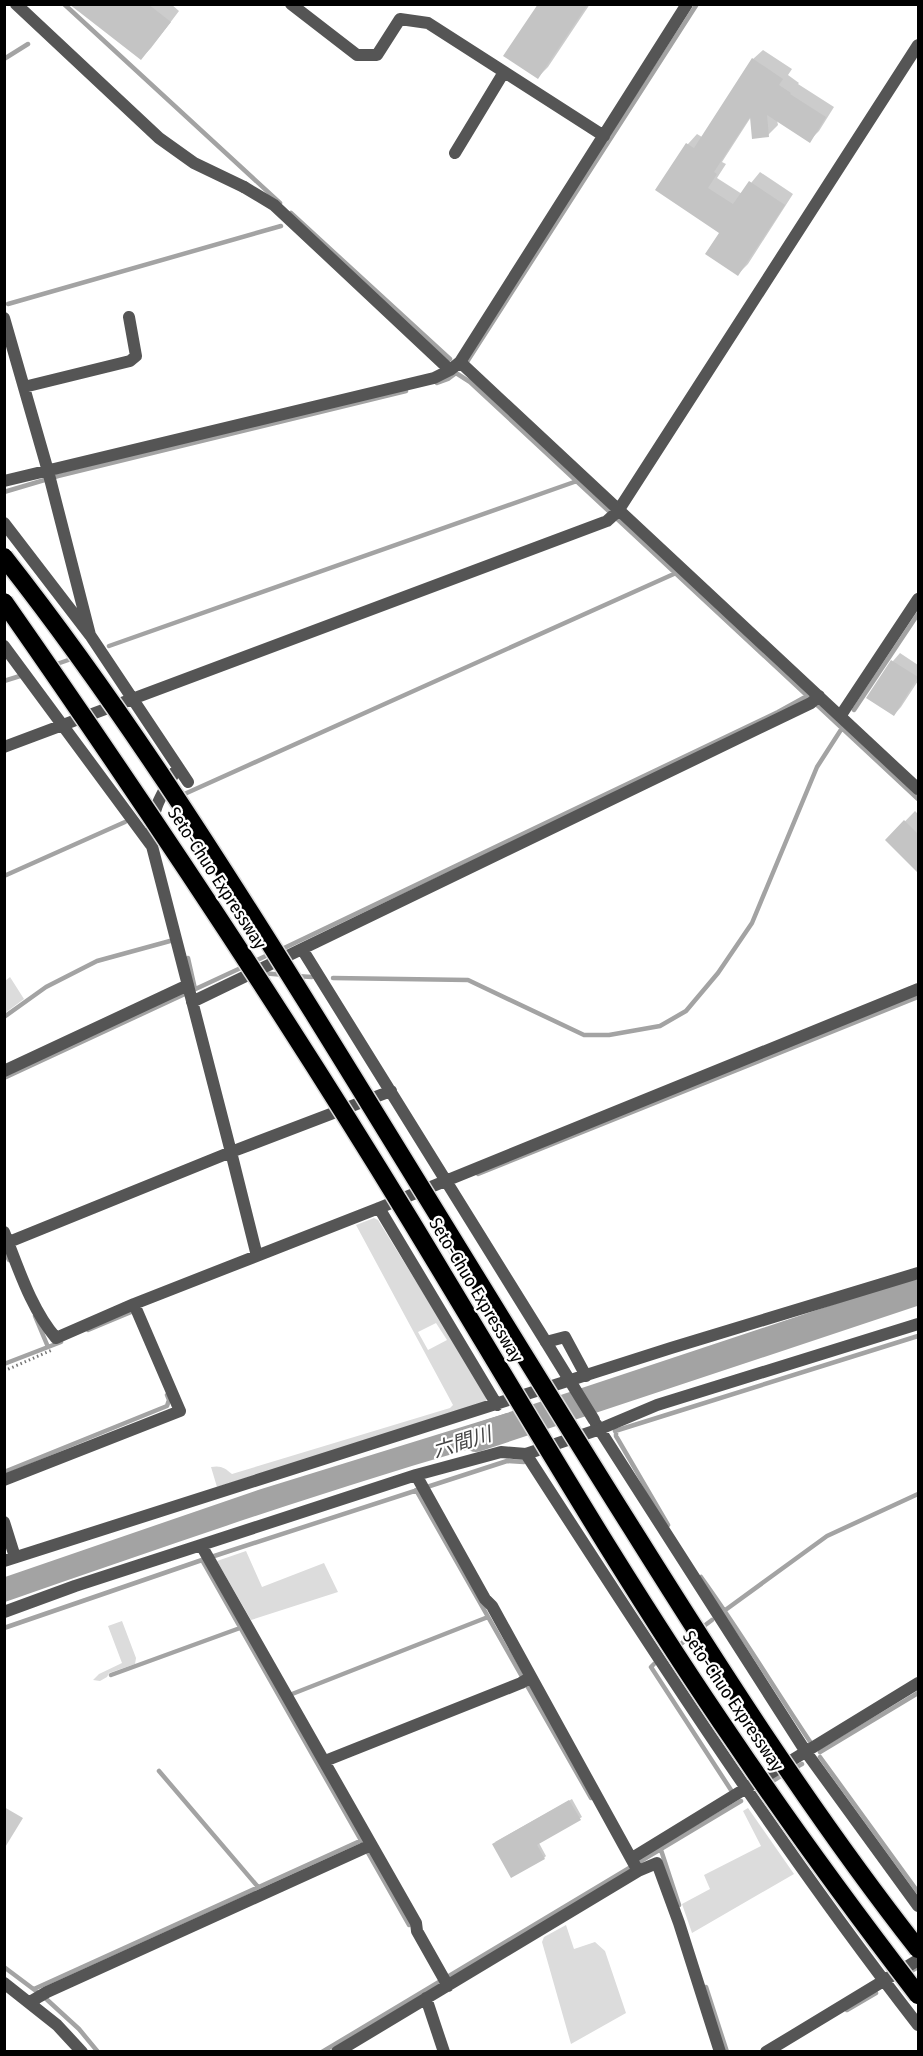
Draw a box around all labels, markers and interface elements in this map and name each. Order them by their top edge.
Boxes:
street label: Seto-Chuo Expressway [163,803,271,953]
street label: Seto-Chuo Expressway [424,1214,528,1366]
water label: 六間川 [430,1421,496,1462]
street label: Seto-Chuo Expressway [678,1626,788,1776]

